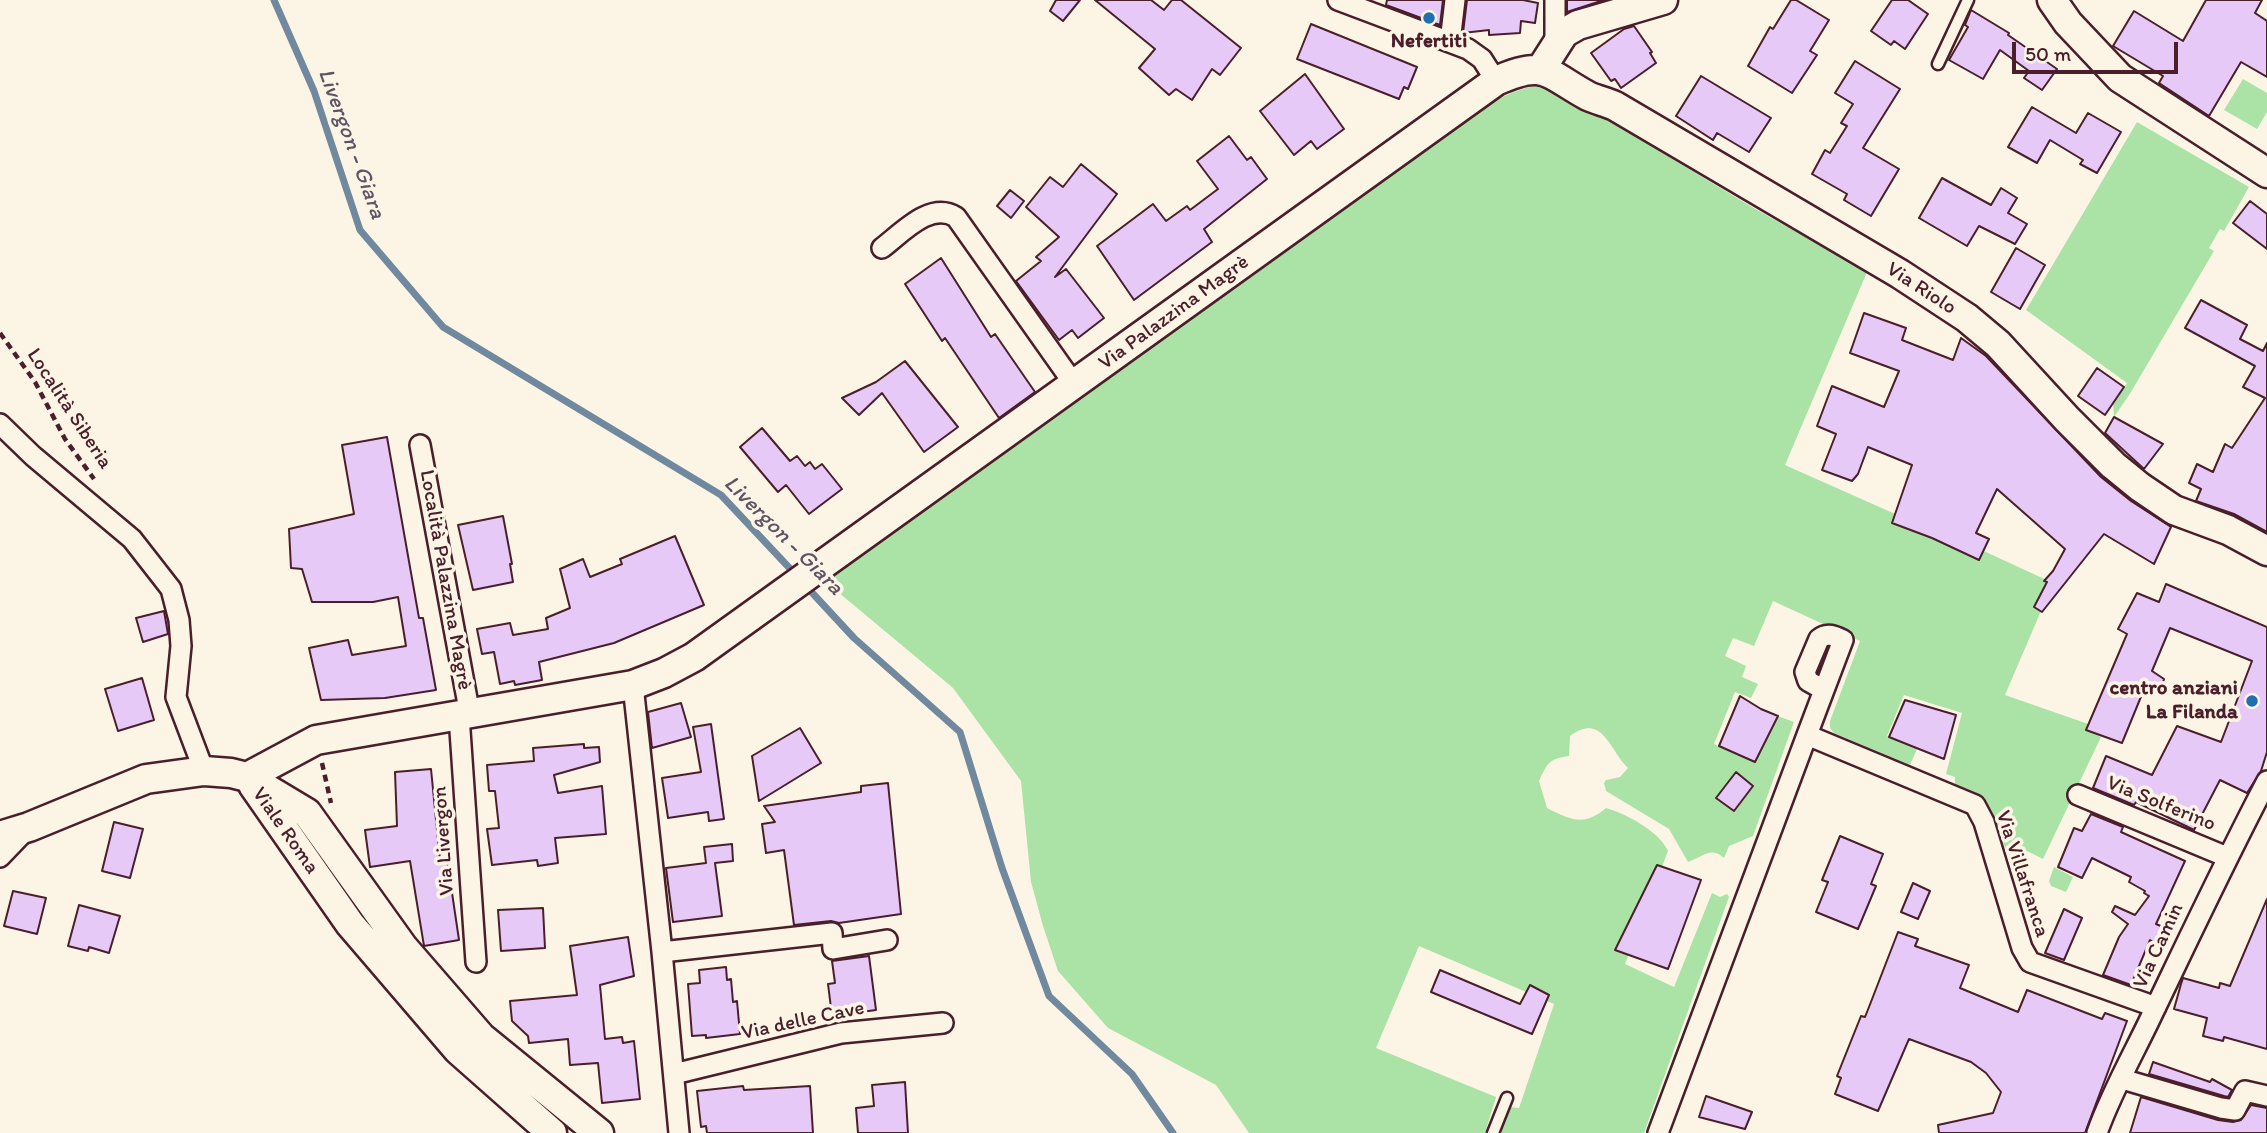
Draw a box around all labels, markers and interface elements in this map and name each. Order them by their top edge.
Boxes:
marker: Nefertiti [1421,10,1437,26]
scale bar [2015,28,2181,72]
place label: Nefertiti [1391,29,1467,55]
text: 50 m [2025,41,2071,66]
water label: Livergon - Giara [311,65,391,223]
street label: Via Palazzina Magrè [1094,250,1254,376]
street label: Via Riolo [1881,257,1961,321]
street label: Località Siberia [21,344,117,474]
street label: Località Palazzina Magrè [413,468,477,692]
water label: Livergon - Giara [717,470,849,602]
place label: centro anziani La Filanda [2109,676,2238,726]
marker: centro anziani La Filanda [2244,693,2260,709]
street label: Via Solferino [2103,771,2219,837]
street label: Viale Roma [246,783,324,879]
street label: Via Livergon [428,785,460,897]
street label: Via Villafranca [1990,807,2054,941]
street label: Via Camin [2128,899,2190,993]
street label: Via delle Cave [739,996,867,1046]

